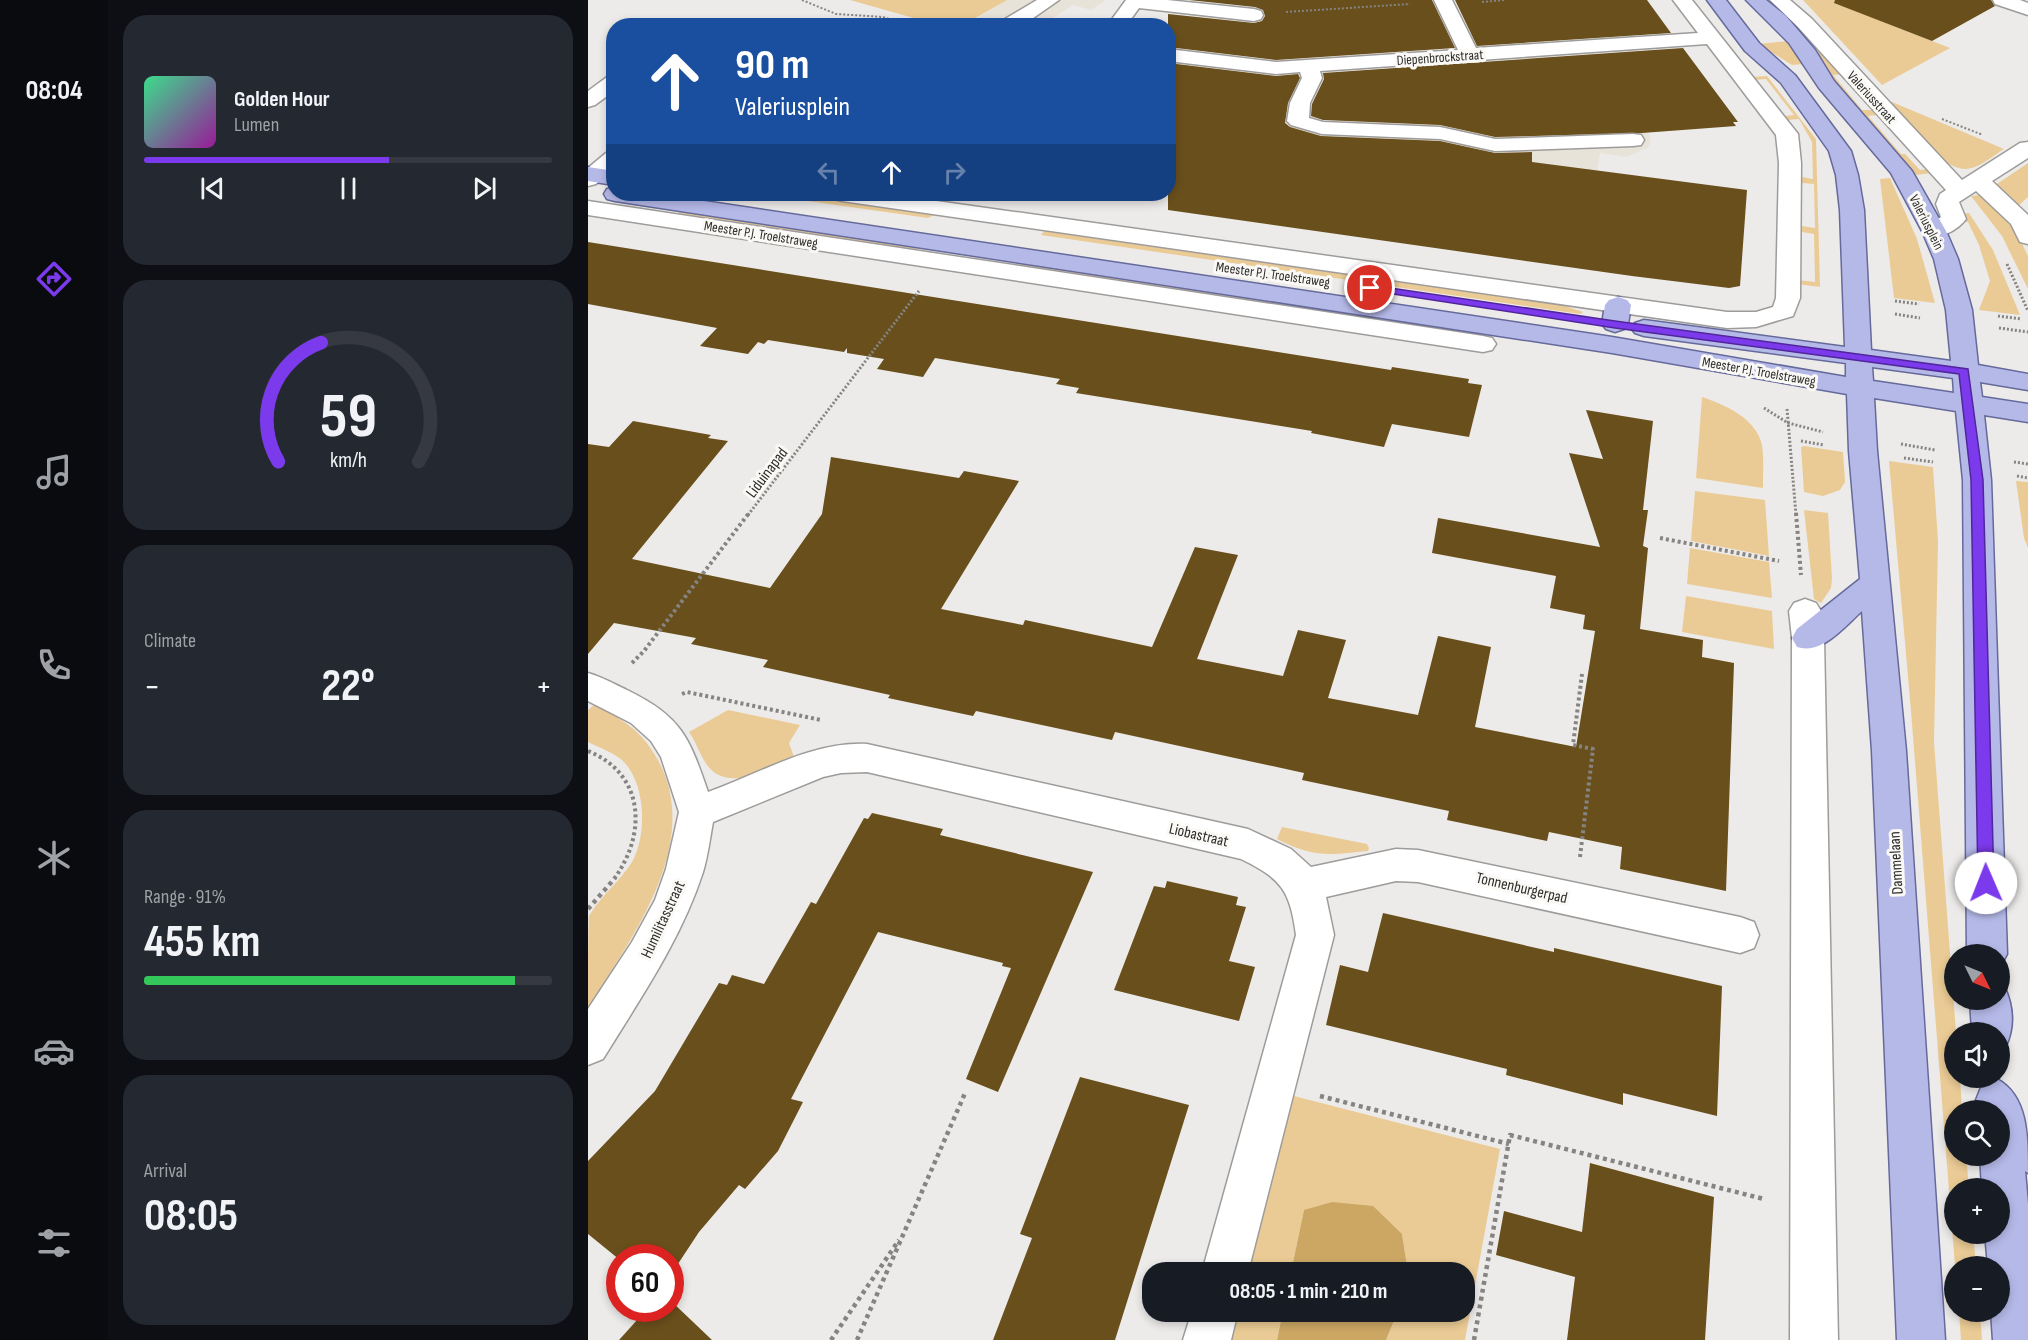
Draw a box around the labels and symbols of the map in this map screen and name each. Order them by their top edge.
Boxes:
street label: Diepenbrockstraat [1396,46,1484,69]
street label: Valeriusstraat [1844,68,1900,127]
street label: Valeriusplein [1905,192,1948,253]
street label: Meester P.J. Troelstraweg [703,217,819,252]
street label: Meester P.J. Troelstraweg [1215,258,1331,291]
pin [1344,262,1395,313]
street label: Meester P.J. Troelstraweg [1701,353,1817,390]
street label: Liduinapad [742,444,792,502]
street label: Liobastraat [1167,819,1230,852]
street label: Dammelaan [1885,831,1908,895]
position arrow [1954,851,2018,915]
street label: Tonnenburgerpad [1474,869,1569,908]
street label: Humilitasstraat [637,878,690,961]
north arrow [1944,944,2010,1010]
speed limit sign: 60 [606,1244,684,1322]

